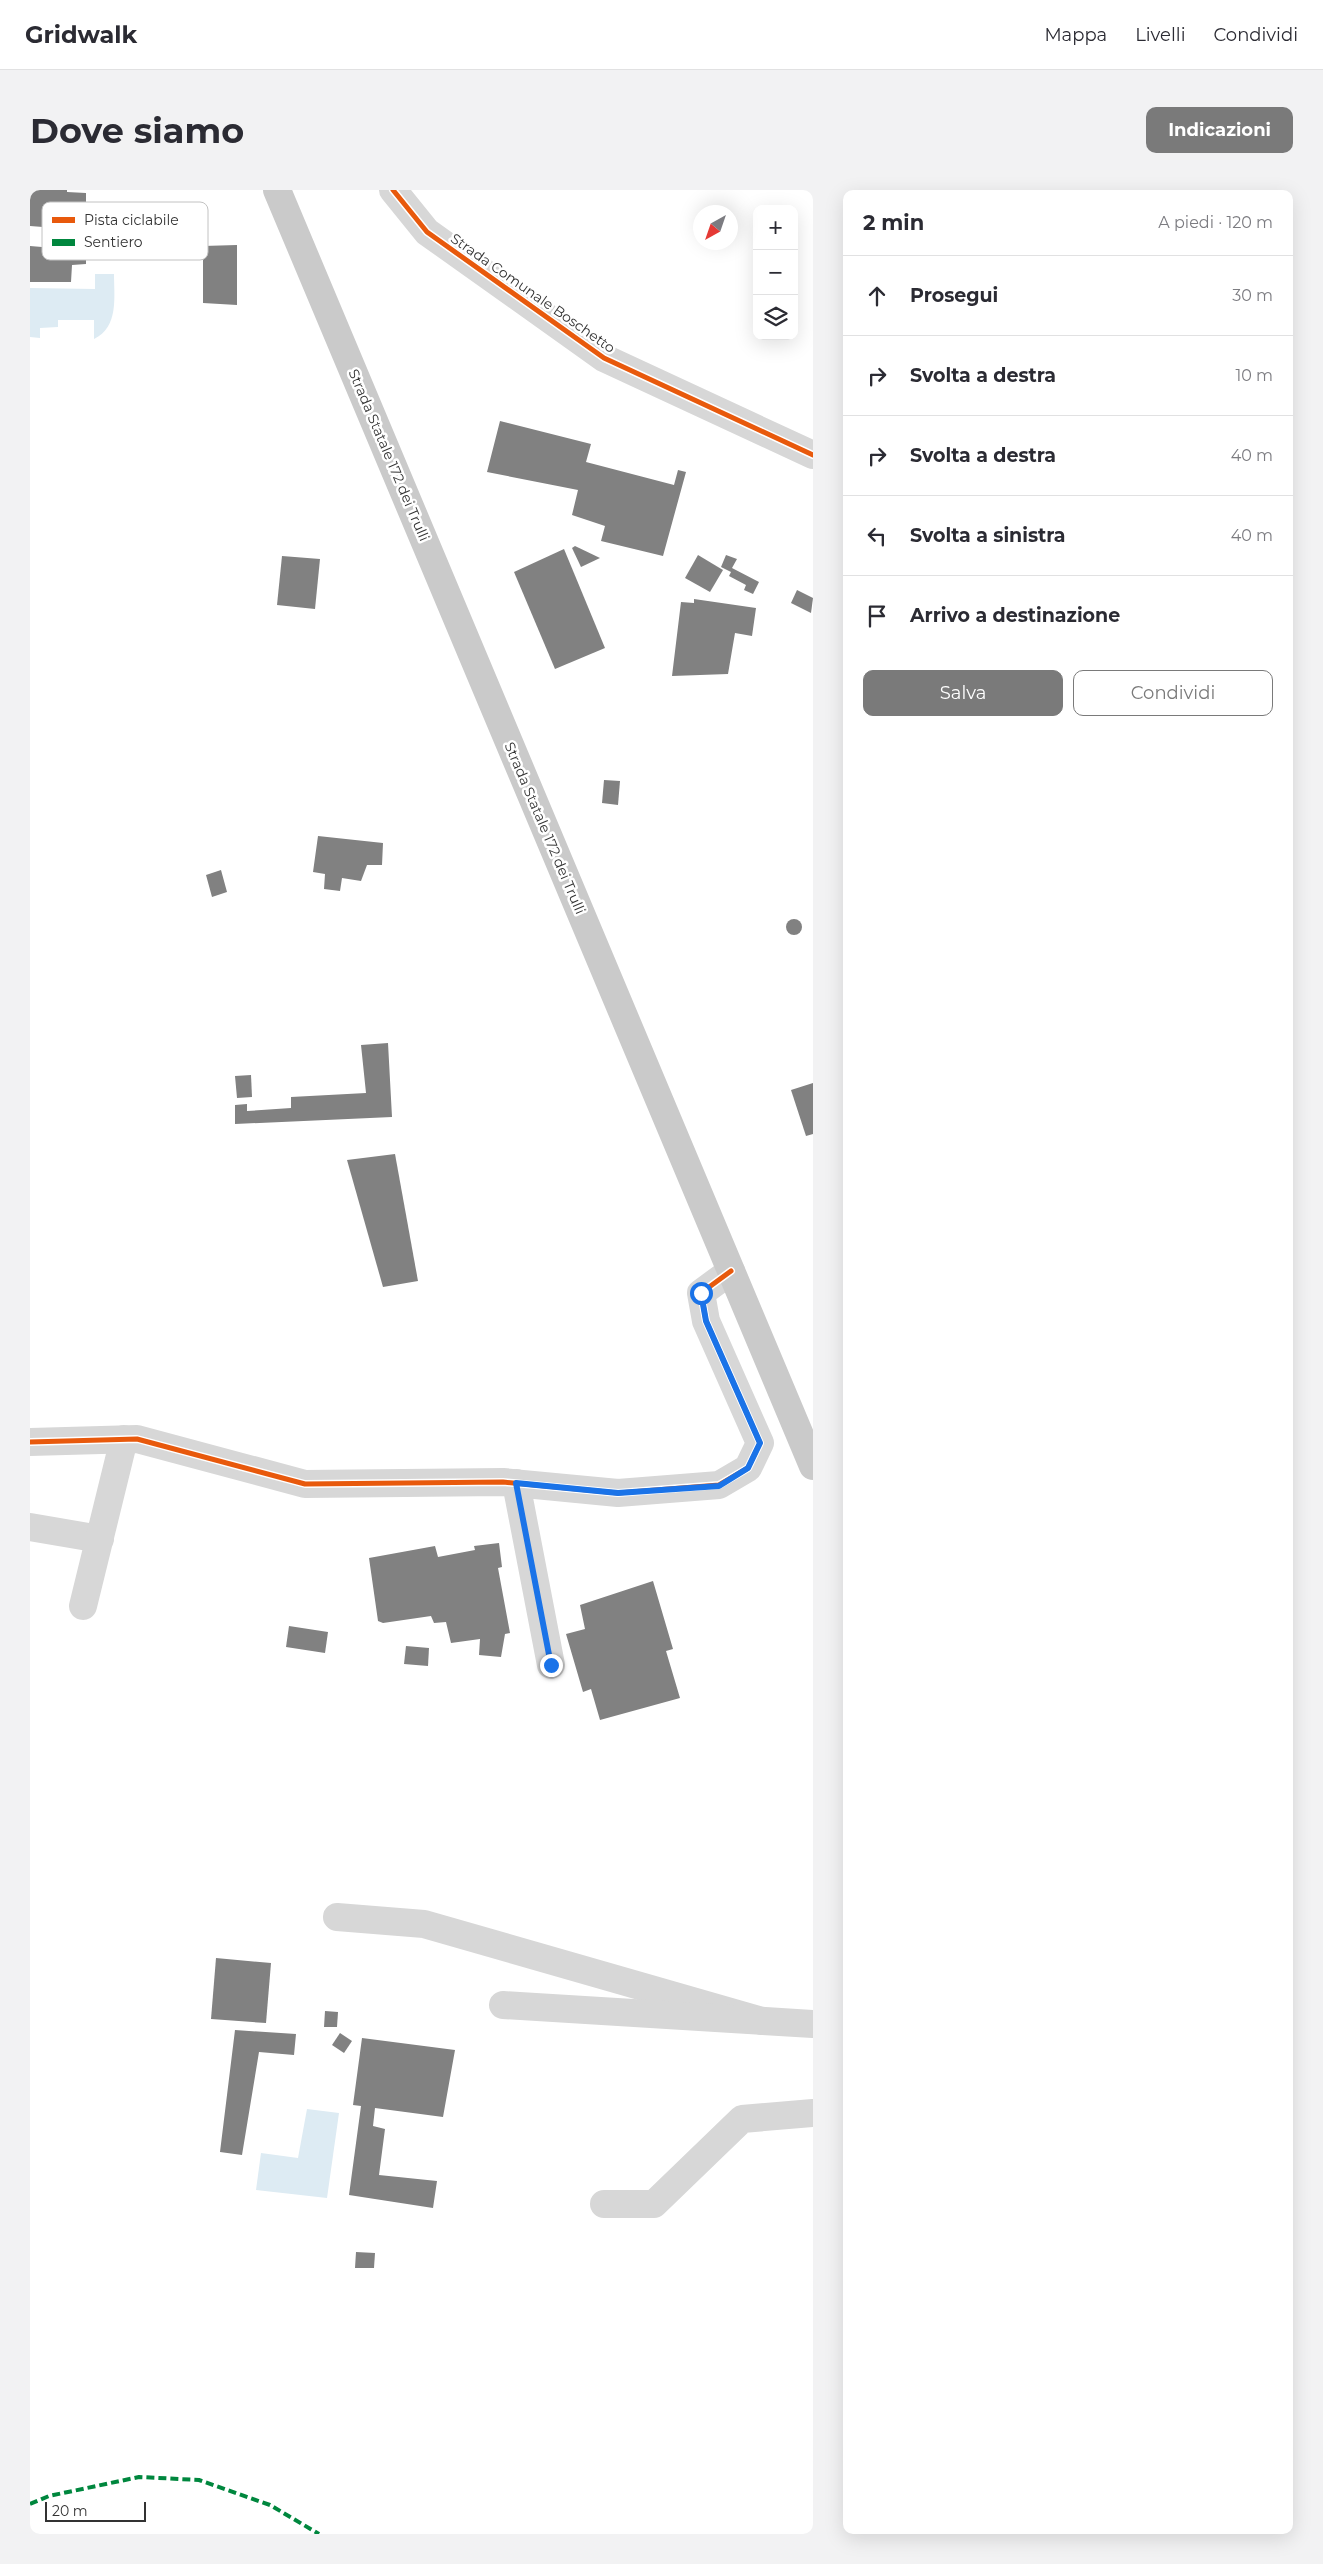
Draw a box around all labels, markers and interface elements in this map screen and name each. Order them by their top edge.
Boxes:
text: Gridwalk [25,20,137,49]
text: Mappa [1044,24,1107,46]
text: Livelli [1135,24,1186,46]
text: Condividi [1214,24,1298,46]
button: Indicazioni [1146,107,1293,153]
text: Dove siamo [30,109,244,152]
legend [42,202,208,260]
north arrow [693,205,738,250]
map controls [753,205,798,340]
button: + [753,205,798,250]
text: 2 min [863,210,924,235]
text: Pista ciclabile [84,211,179,229]
text: A piedi · 120 m [1158,213,1273,232]
street label: Strada Comunale Boschetto [447,229,619,357]
text: Sentiero [84,233,143,251]
button: − [753,250,798,295]
icon: ahead [863,282,891,310]
text: Prosegui [910,284,998,307]
text: 30 m [1232,286,1273,305]
button: layers [753,295,798,340]
icon: right [863,362,891,390]
text: Svolta a destra [910,364,1056,387]
street label: Strada Statale 172 dei Trulli [345,366,433,544]
text: 10 m [1235,366,1273,385]
icon: right [863,442,891,470]
text: Svolta a destra [910,444,1056,467]
text: 40 m [1231,446,1273,465]
icon: left [863,522,891,550]
text: Svolta a sinistra [910,524,1065,547]
text: 40 m [1231,526,1273,545]
icon: arrive [863,602,891,630]
text: Arrivo a destinazione [910,604,1120,627]
button: Salva [863,670,1063,716]
button: Condividi [1073,670,1273,716]
street label: Strada Statale 172 dei Trulli [501,739,589,917]
route start [690,1282,713,1305]
route end [540,1654,563,1677]
scale bar [45,2499,146,2522]
text: 20 m [52,2502,88,2520]

